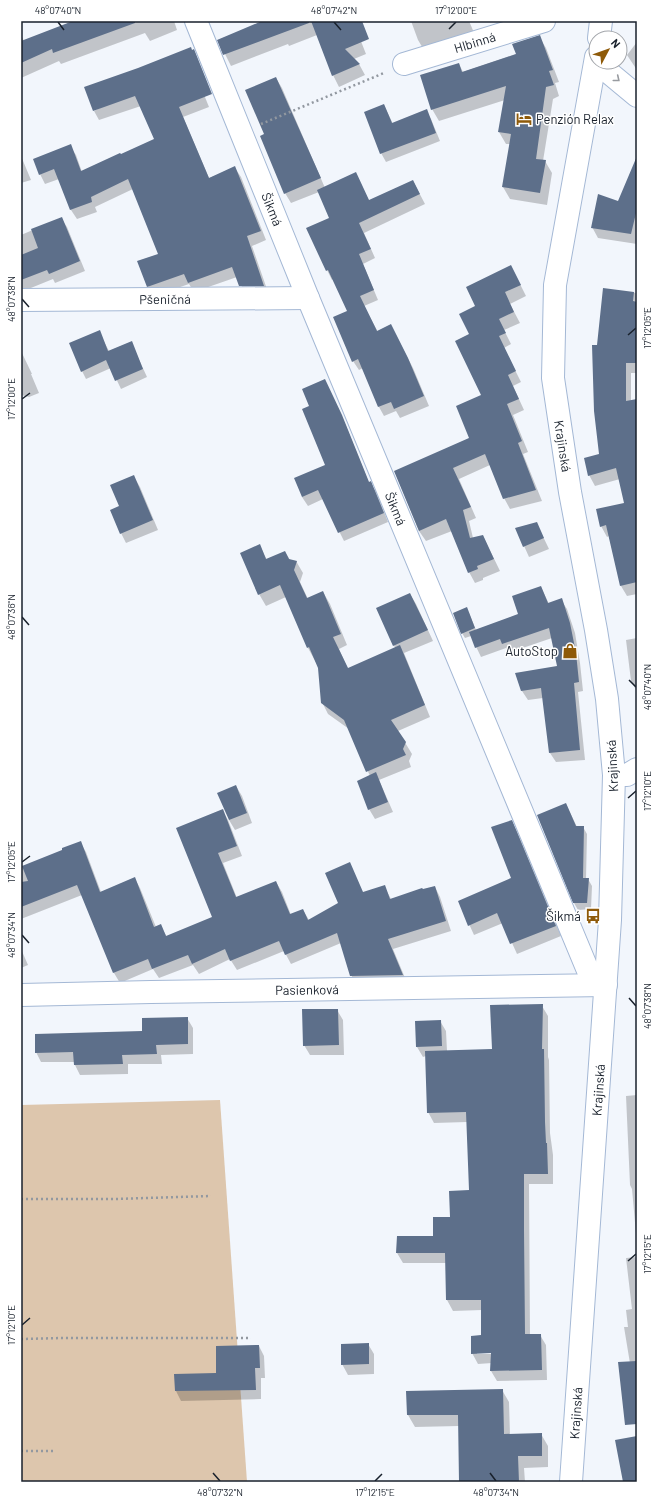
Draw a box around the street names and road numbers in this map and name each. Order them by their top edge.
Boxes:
street label: Hlbinná [452,28,497,56]
street label: Šikmá [258,190,286,228]
street label: Pšeničná [139,291,191,307]
street label: Krajinská [551,419,575,473]
street label: Šikmá [382,490,410,528]
street label: Krajinská [603,740,621,792]
street label: Pasienková [275,981,339,998]
street label: Krajinská [588,1063,608,1117]
street label: Krajinská [566,1387,586,1440]

